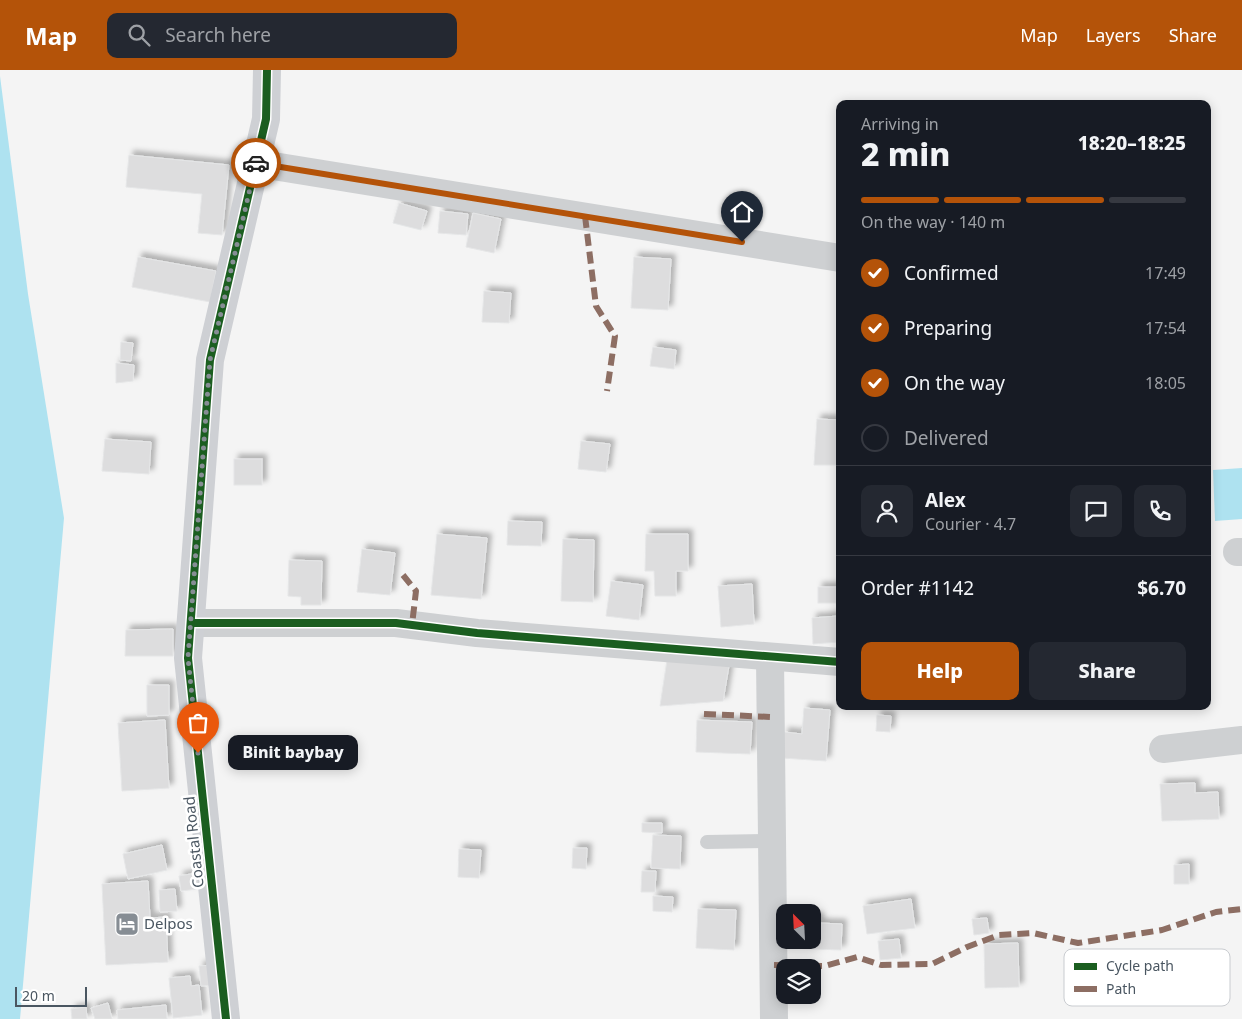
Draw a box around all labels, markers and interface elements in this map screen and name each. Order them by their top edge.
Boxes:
search box [107,13,457,58]
text: Map [25,19,77,52]
icon: search [125,21,153,49]
text: Search here [165,22,271,48]
text: Map [1020,23,1058,47]
text: Layers [1086,23,1141,47]
text: Share [1169,23,1217,47]
text: Arriving in [861,113,939,135]
text: 18:20–18:25 [1078,130,1186,156]
text: 2 min [861,132,950,175]
courier [231,138,281,188]
icon: car [242,149,270,177]
pin [721,191,763,242]
icon: home [728,198,756,226]
text: On the way · 140 m [861,211,1005,233]
icon: check [861,259,889,287]
text: Confirmed [904,260,999,286]
text: 17:49 [1145,262,1186,284]
icon: check [861,314,889,342]
text: Preparing [904,315,992,341]
text: 17:54 [1145,317,1186,339]
icon: check [861,369,889,397]
text: On the way [904,370,1005,396]
text: 18:05 [1145,372,1186,394]
text: Delivered [904,425,989,451]
button: person [861,485,913,537]
button: chat [1070,485,1122,537]
button: phone [1134,485,1186,537]
text: Alex [925,487,966,513]
text: Courier · 4.7 [925,513,1016,535]
text: Order #1142 [861,575,974,601]
text: $6.70 [1137,575,1186,601]
button: Help [861,642,1019,700]
button: Share [1029,642,1186,700]
pin [177,702,219,753]
icon: bag [184,709,212,737]
callout: Binit baybay [228,736,358,770]
text: Binit baybay [242,741,344,763]
street label: Coastal Road [178,795,208,889]
north arrow [776,904,821,949]
map controls [776,904,821,1004]
hotel icon: Delpos [114,911,140,937]
place label: Delpos [144,913,193,933]
legend [1064,949,1230,1006]
text: Cycle path [1106,956,1174,975]
button: layers [776,959,821,1004]
text: Path [1106,979,1136,998]
scale bar [15,984,88,1007]
text: 20 m [22,986,55,1005]

